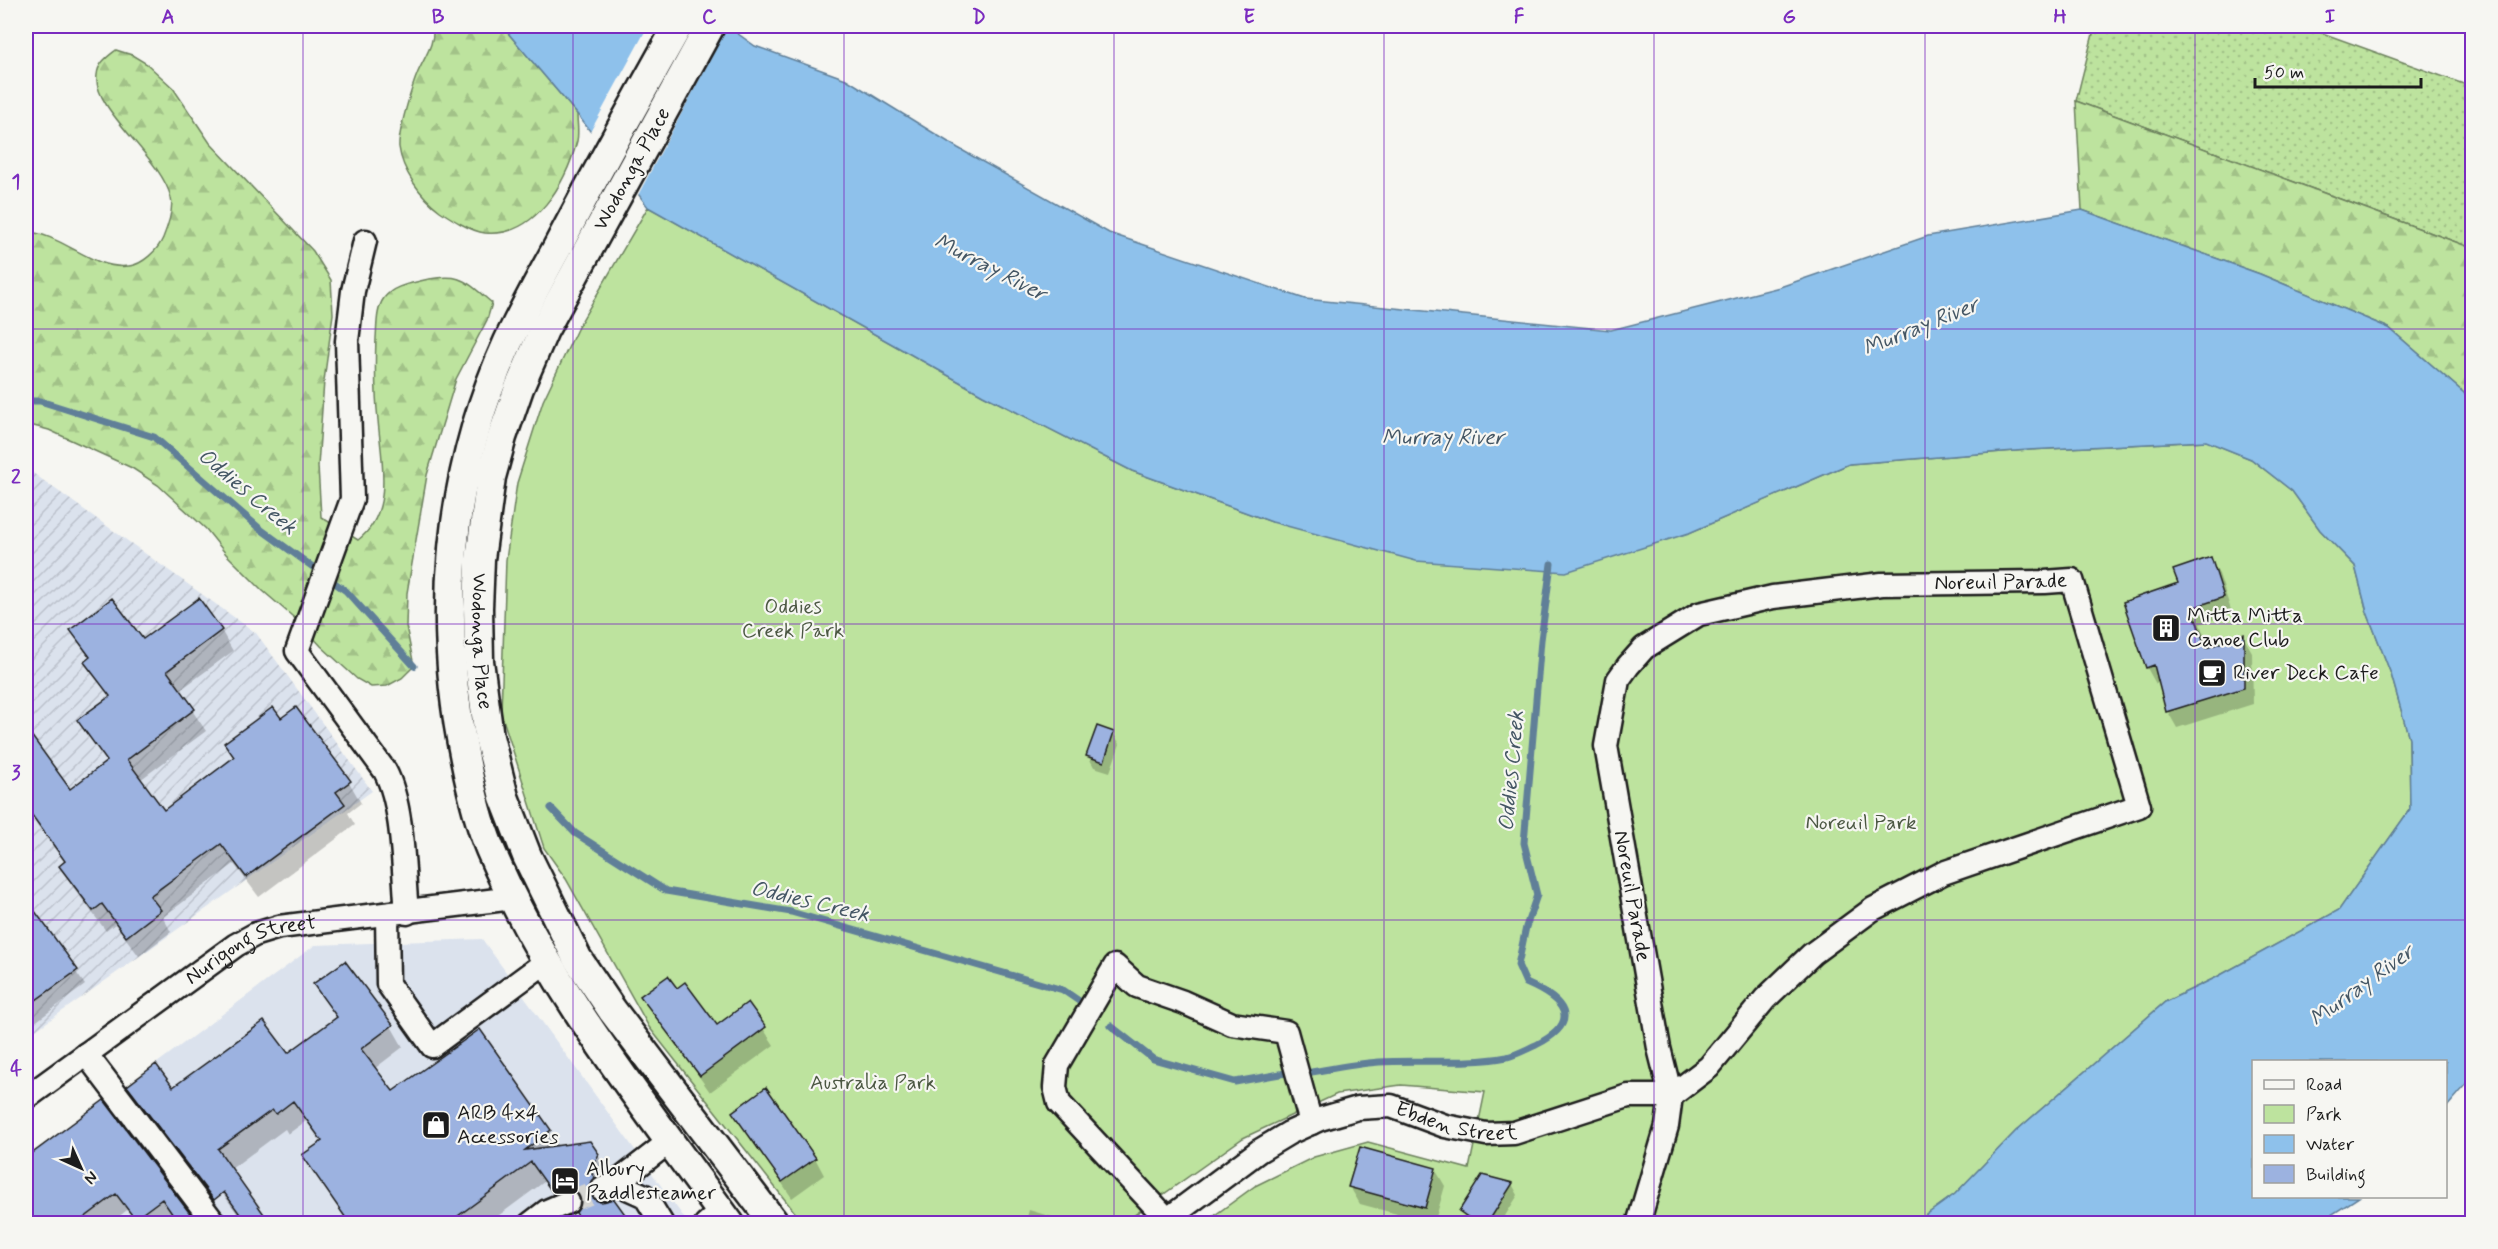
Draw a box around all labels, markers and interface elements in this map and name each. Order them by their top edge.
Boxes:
text: A [161,4,175,31]
text: B [432,4,445,31]
text: C [702,4,717,31]
text: D [972,4,986,31]
text: E [1243,4,1255,31]
text: F [1514,4,1525,31]
text: G [1782,4,1796,31]
text: H [2053,4,2067,31]
text: I [2325,4,2335,31]
scale bar [2255,51,2422,89]
text: 50 m [2264,61,2304,85]
street label: Wodonga Place [587,102,677,236]
text: 1 [12,169,20,196]
water label: Murray River [929,228,1053,309]
water label: Murray River [1859,290,1985,363]
water label: Murray River [1382,424,1507,452]
water label: Oddies Creek [192,442,302,542]
text: 2 [11,464,21,491]
street label: Noreuil Parade [1934,566,2068,597]
street label: Wodonga Place [464,572,499,711]
park label: Oddies Creek Park [742,593,844,645]
place label: Mitta Mitta Canoe Club [2187,602,2303,654]
building icon: Mitta Mitta Canoe Club [2150,612,2182,644]
cafe icon: River Deck Cafe [2196,657,2228,689]
place label: River Deck Cafe [2233,659,2379,687]
water label: Oddies Creek [1493,709,1531,833]
text: 3 [11,760,21,787]
park label: Noreuil Park [1805,809,1917,837]
street label: Noreuil Parade [1607,828,1657,964]
water label: Oddies Creek [748,875,872,929]
street label: Nurigong Street [179,909,318,992]
water label: Murray River [2304,937,2422,1033]
text: 4 [10,1056,22,1083]
legend [2252,1060,2447,1198]
park label: Australia Park [810,1069,936,1097]
text: Road [2306,1073,2342,1097]
street label: Ebden Street [1391,1095,1518,1148]
place label: ARB 4x4 Accessories [457,1099,559,1151]
text: Park [2306,1103,2342,1127]
shop icon: ARB 4x4 Accessories [420,1109,452,1141]
text: Water [2306,1133,2355,1157]
north arrow [51,1138,111,1198]
place label: Albury Paddlesteamer [586,1155,716,1207]
text: Building [2306,1163,2366,1189]
hotel icon: Albury Paddlesteamer [549,1165,581,1197]
text: N [79,1166,102,1189]

